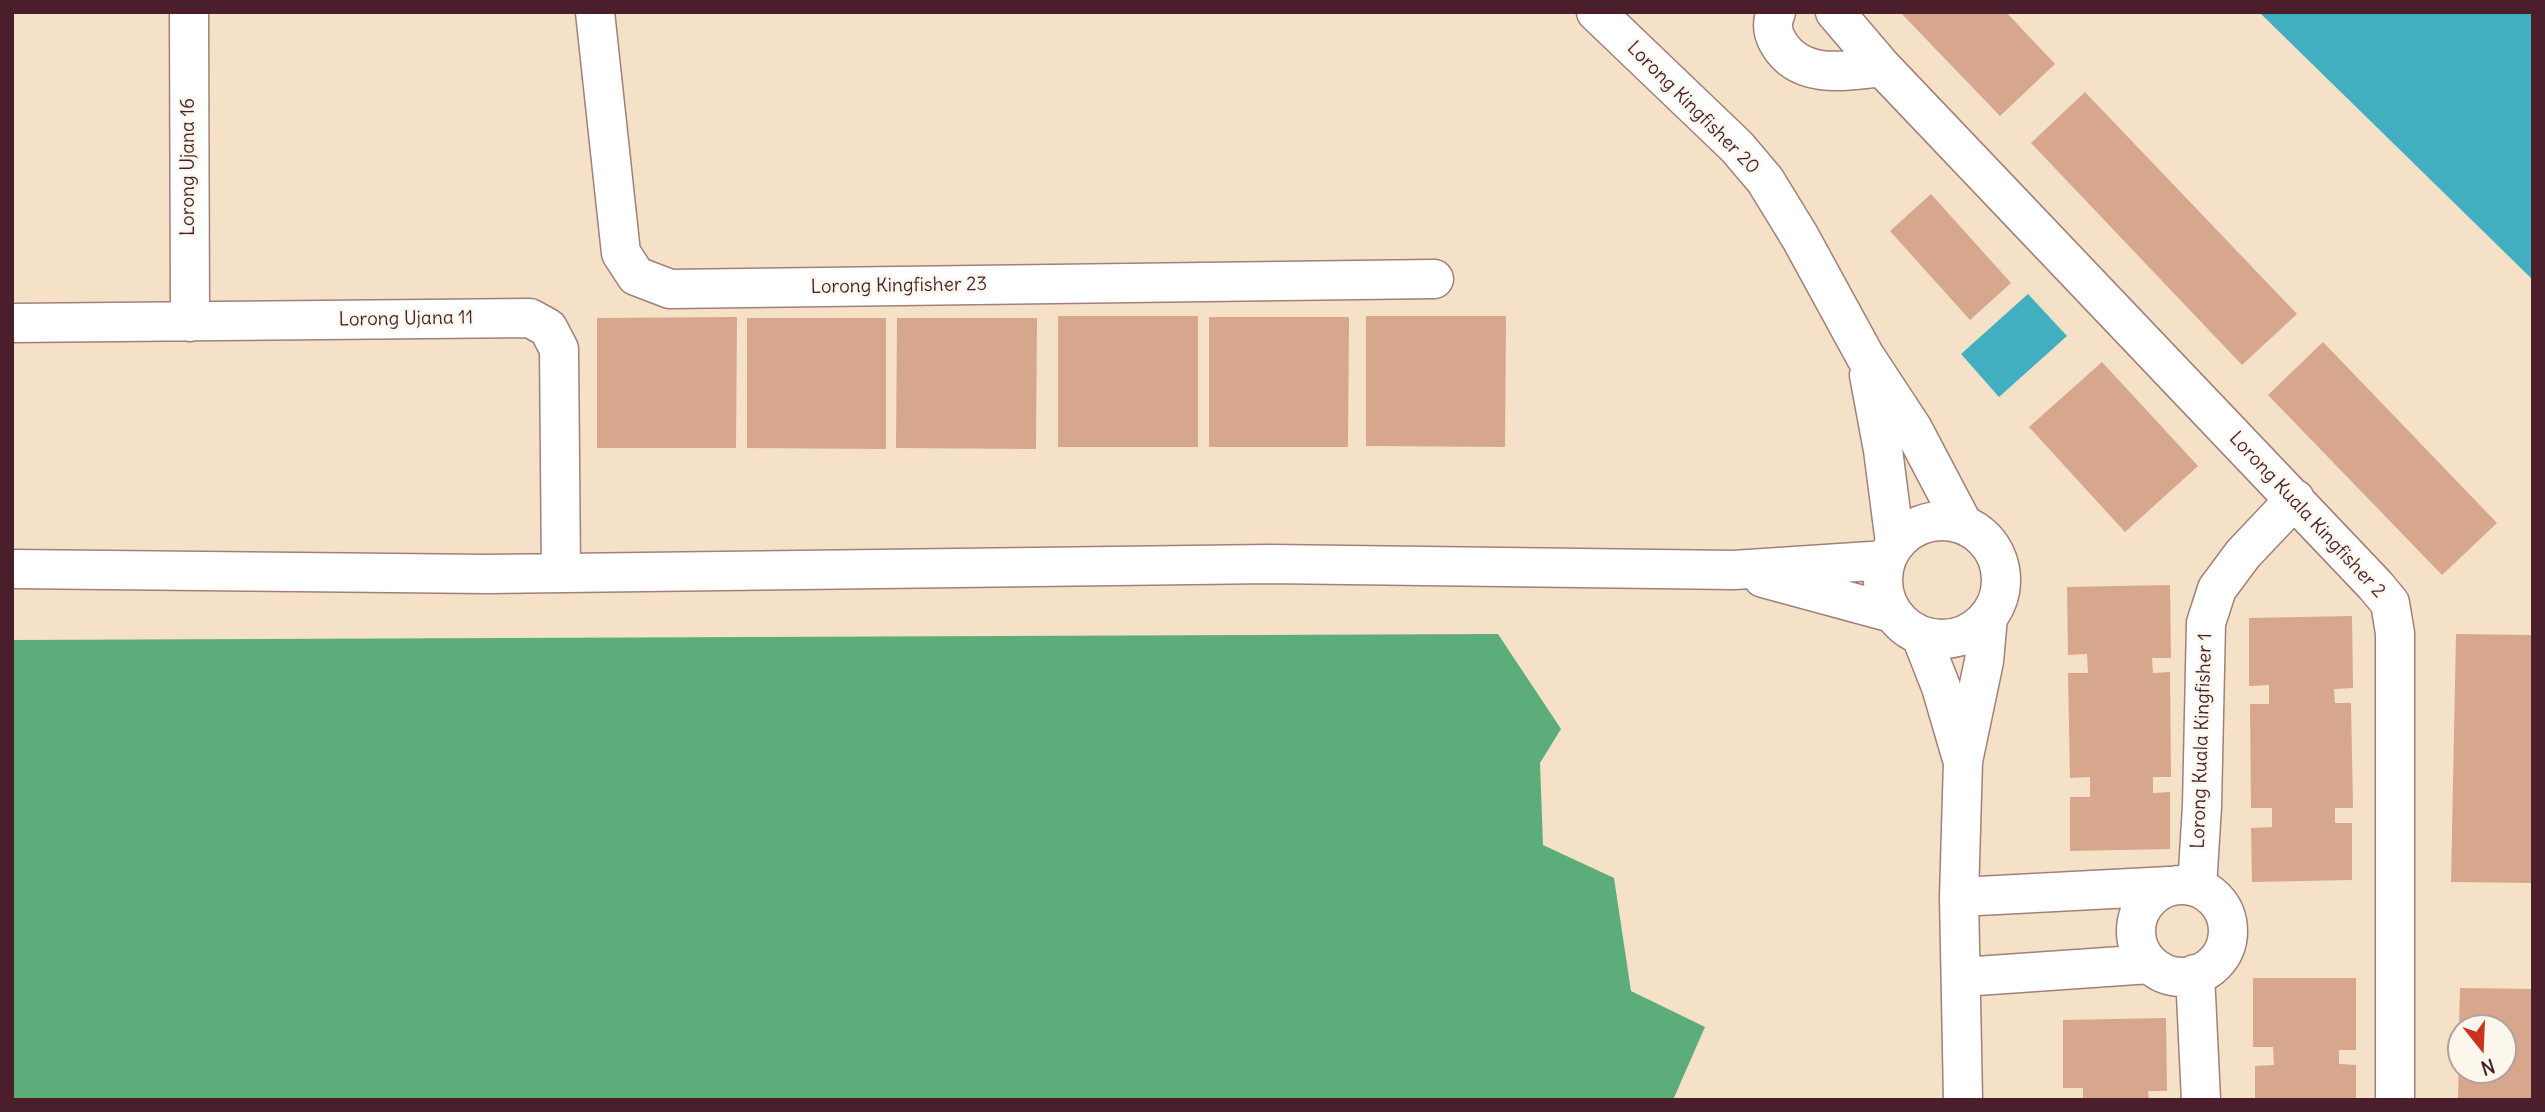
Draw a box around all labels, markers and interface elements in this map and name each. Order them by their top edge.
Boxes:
street label: Lorong Kingfisher 20 [1622,37,1764,179]
street label: Lorong Ujana 16 [178,98,200,236]
street label: Lorong Kingfisher 23 [811,273,987,299]
street label: Lorong Ujana 11 [339,306,473,332]
street label: Lorong Kuala Kingfisher 2 [2224,427,2390,603]
street label: Lorong Kuala Kingfisher 1 [2187,633,2217,849]
north arrow [2447,1014,2517,1084]
text: N [2478,1054,2498,1081]

